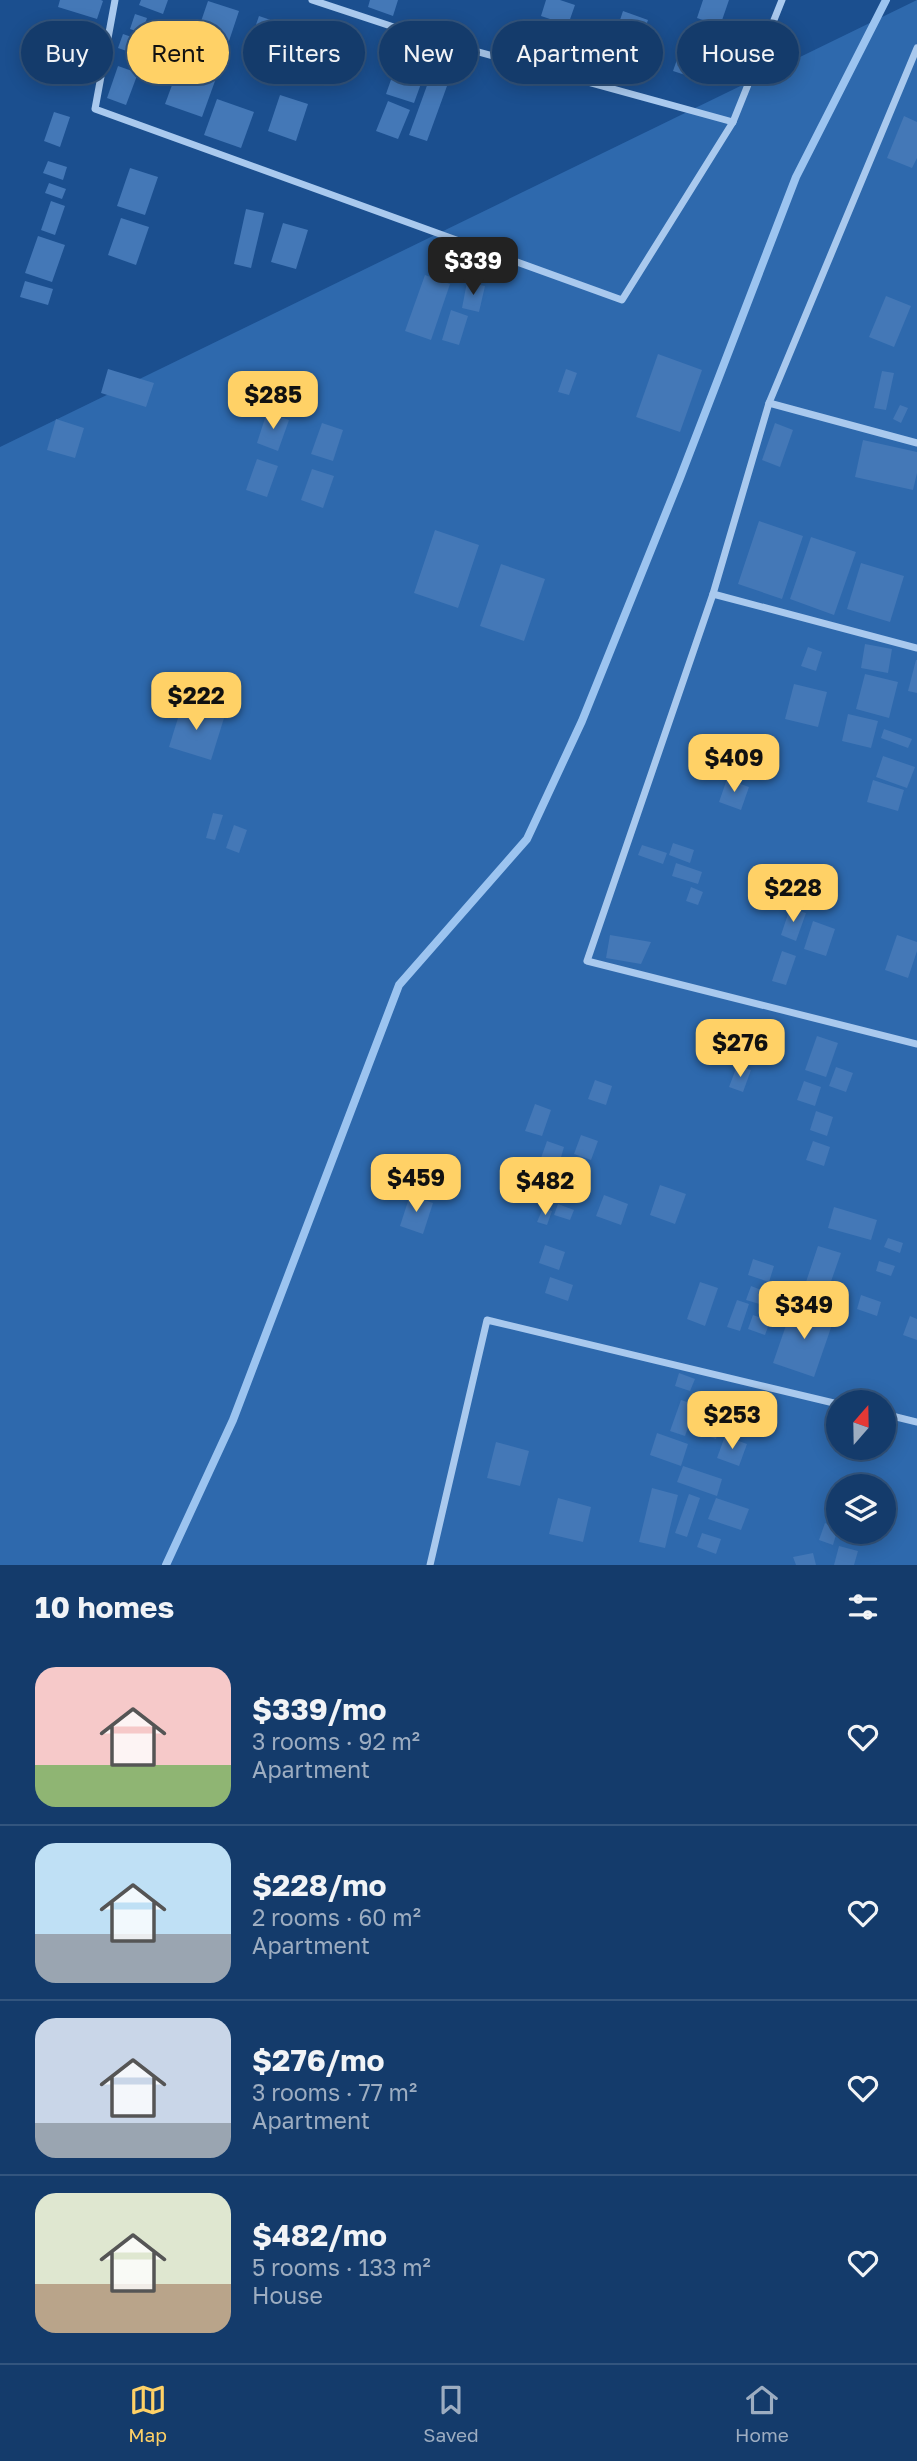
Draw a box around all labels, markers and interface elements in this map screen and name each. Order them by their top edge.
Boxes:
chip: Buy [21,21,113,84]
chip: Rent [127,21,229,84]
chip: Filters [243,21,365,84]
chip: New [379,21,478,84]
chip: Apartment [492,21,663,84]
chip: House [677,21,799,84]
pin: $339 [432,238,514,297]
text: $339 [444,246,502,274]
pin: $285 [232,372,314,431]
text: $285 [244,380,302,408]
pin: $222 [155,672,237,732]
text: $222 [167,681,225,709]
pin: $409 [693,734,775,794]
text: $409 [704,743,764,771]
pin: $228 [752,864,834,924]
text: $228 [764,873,822,901]
pin: $276 [699,1020,781,1079]
text: $276 [712,1028,768,1056]
pin: $459 [375,1154,457,1214]
pin: $482 [504,1158,586,1217]
text: $459 [387,1163,445,1191]
text: $482 [516,1166,574,1194]
pin: $349 [763,1282,845,1341]
text: $349 [775,1290,833,1318]
north arrow [826,1390,896,1460]
map controls [826,1390,896,1544]
pin: $253 [691,1392,773,1451]
text: $253 [703,1400,761,1428]
button: layers [826,1474,896,1544]
icon: filters [844,1588,882,1626]
text: 10 homes [35,1589,174,1625]
text: $339/mo [252,1691,386,1727]
icon: home [91,1695,175,1779]
icon: heart [844,1718,882,1756]
text: 3 rooms · 92 m² [252,1727,420,1755]
text: Apartment [252,1755,370,1783]
text: $228/mo [252,1867,387,1903]
icon: home [91,1871,175,1955]
icon: heart [844,1894,882,1932]
text: 2 rooms · 60 m² [252,1903,421,1931]
text: Apartment [252,1931,370,1959]
text: $276/mo [252,2042,384,2078]
icon: home [91,2046,175,2130]
icon: heart [844,2069,882,2107]
text: 3 rooms · 77 m² [252,2078,417,2106]
text: Apartment [252,2106,370,2134]
text: $482/mo [252,2217,387,2253]
icon: home [91,2221,175,2305]
icon: heart [844,2244,882,2282]
text: 5 rooms · 133 m² [252,2253,431,2281]
text: House [252,2281,323,2309]
tab: Map [128,2381,167,2446]
tab: Saved [423,2381,479,2446]
tab: Home [735,2381,789,2446]

